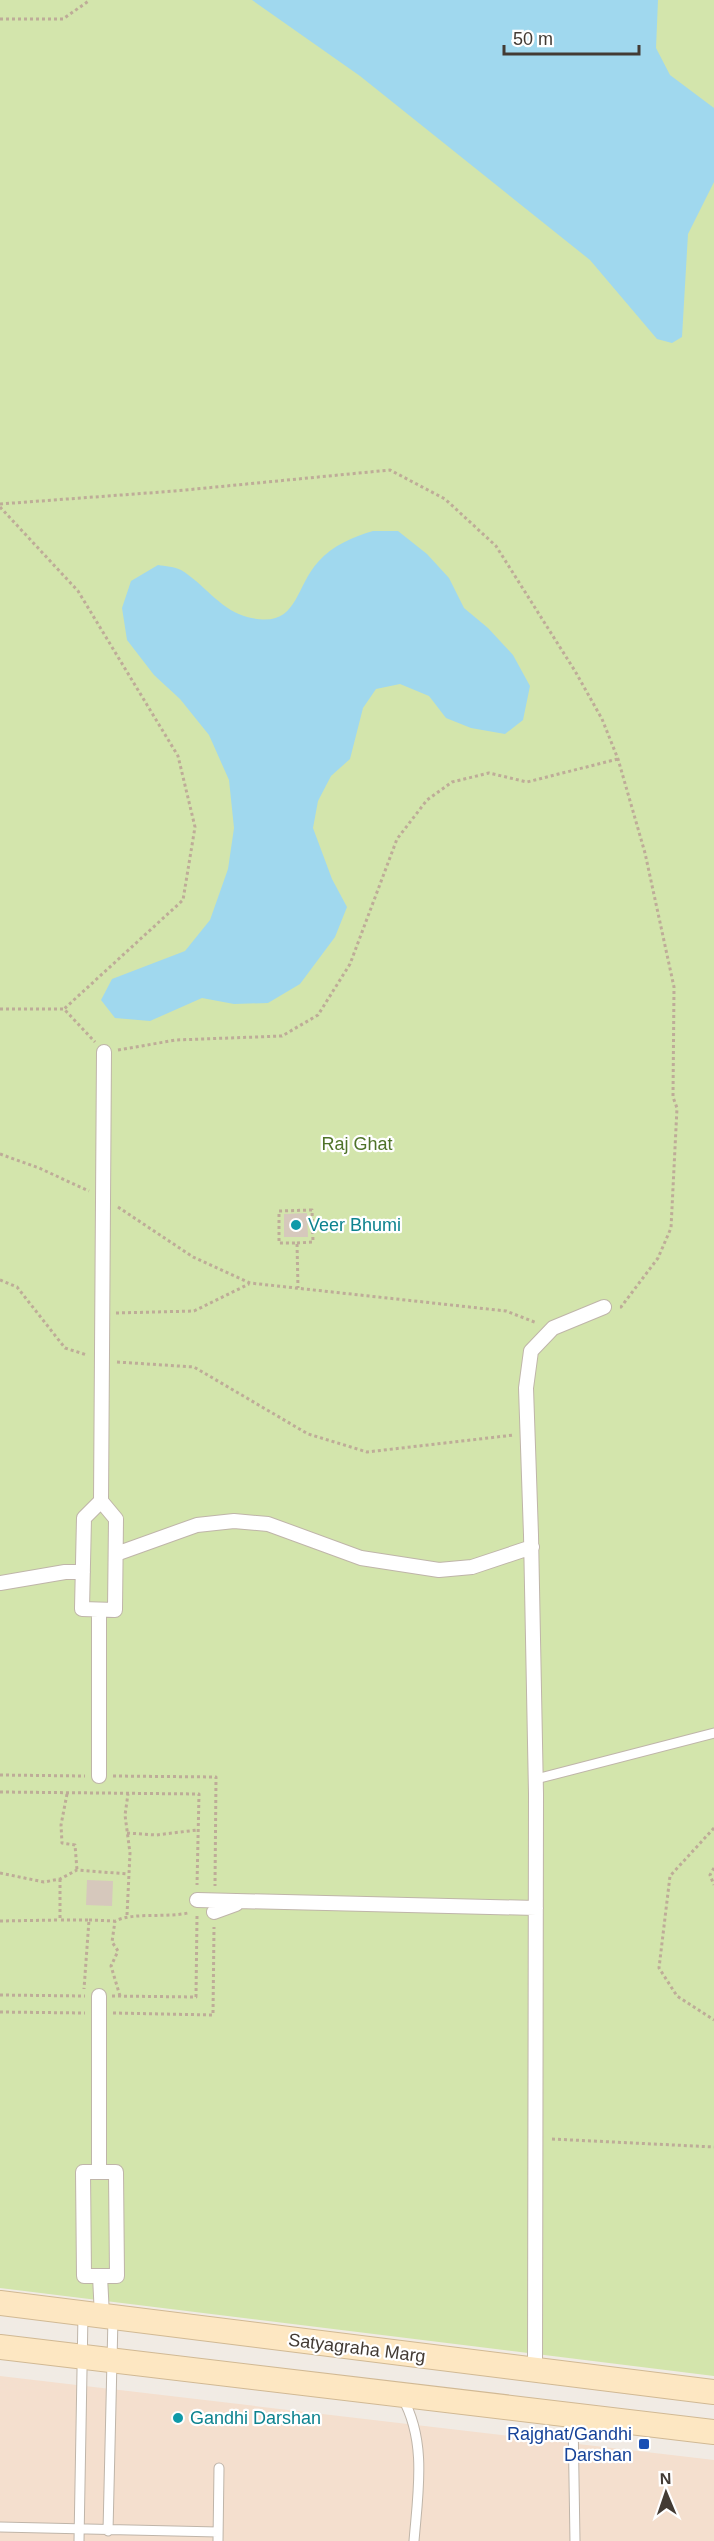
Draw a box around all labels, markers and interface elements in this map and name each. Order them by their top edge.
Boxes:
scale bar [504,18,639,56]
text: 50 m [513,29,553,49]
park label: Raj Ghat [321,1134,393,1154]
place label: Veer Bhumi [308,1215,401,1235]
marker: Veer Bhumi [289,1218,303,1232]
street label: Satyagraha Marg [287,2330,427,2366]
place label: Gandhi Darshan [190,2408,321,2428]
marker: Gandhi Darshan [171,2411,185,2425]
place label: Rajghat/Gandhi Darshan [507,2424,632,2465]
marker: Rajghat/Gandhi Darshan [637,2437,651,2451]
north arrow [636,2463,696,2523]
text: N [659,2470,672,2487]

